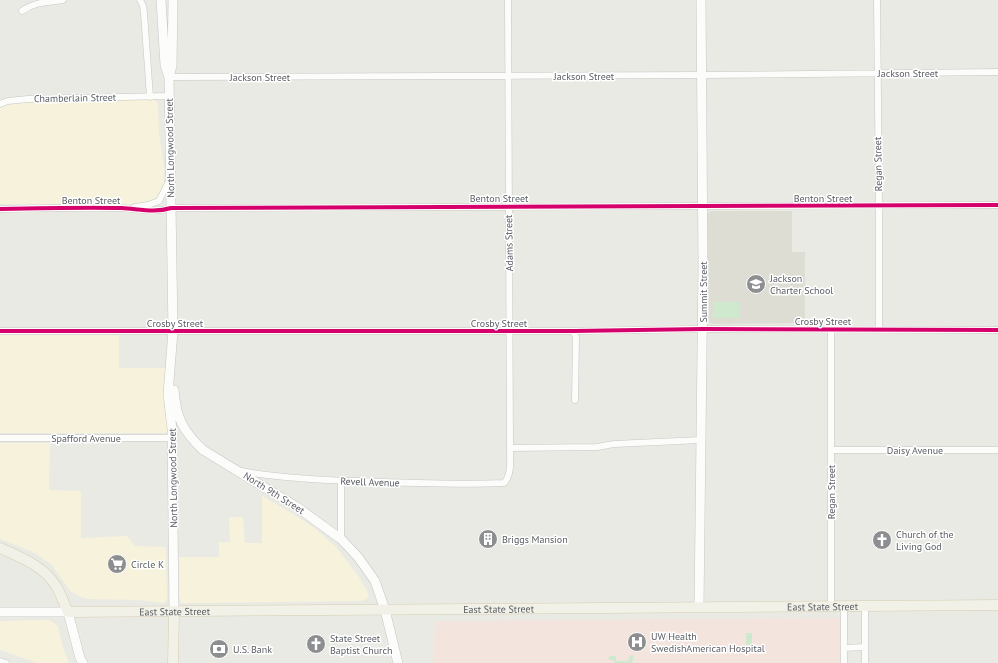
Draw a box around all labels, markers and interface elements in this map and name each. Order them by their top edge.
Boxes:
street label: Jackson Street [877,67,939,80]
street label: Jackson Street [553,70,615,83]
street label: Jackson Street [229,71,291,84]
street label: Chamberlain Street [34,91,117,105]
street label: North Longwood Street [163,97,177,198]
street label: Regan Street [871,136,885,191]
street label: Benton Street [470,192,529,205]
street label: Benton Street [794,192,853,205]
street label: Benton Street [62,194,121,207]
street label: Adams Street [502,214,516,271]
street label: Summit Street [697,261,710,323]
place label: Jackson Charter School [769,272,833,297]
school or university icon: Jackson Charter School [745,273,767,295]
street label: Crosby Street [795,315,852,328]
street label: Crosby Street [147,317,204,330]
street label: Crosby Street [471,317,528,330]
street label: North Longwood Street [166,427,180,528]
street label: Spafford Avenue [51,432,121,445]
street label: Daisy Avenue [887,444,943,457]
street label: Regan Street [825,464,838,519]
street label: North 9th Street [241,469,308,517]
street label: Revell Avenue [340,474,400,490]
building icon: Briggs Mansion [477,528,499,550]
place label: Church of the Living God [896,528,954,553]
church icon: Church of the Living God [871,529,893,551]
place label: Briggs Mansion [502,533,568,546]
supermarket icon: Circle K [106,553,128,575]
place label: Circle K [131,558,164,571]
street label: East State Street [787,600,859,613]
street label: East State Street [463,602,535,616]
street label: East State Street [139,604,211,618]
place label: UW Health SwedishAmerican Hospital [651,630,765,655]
hospital icon: UW Health SwedishAmerican Hospital [626,631,648,653]
place label: State Street Baptist Church [330,632,393,657]
church icon: State Street Baptist Church [305,633,327,655]
bank icon: U.S. Bank [208,638,230,660]
place label: U.S. Bank [233,643,272,656]

